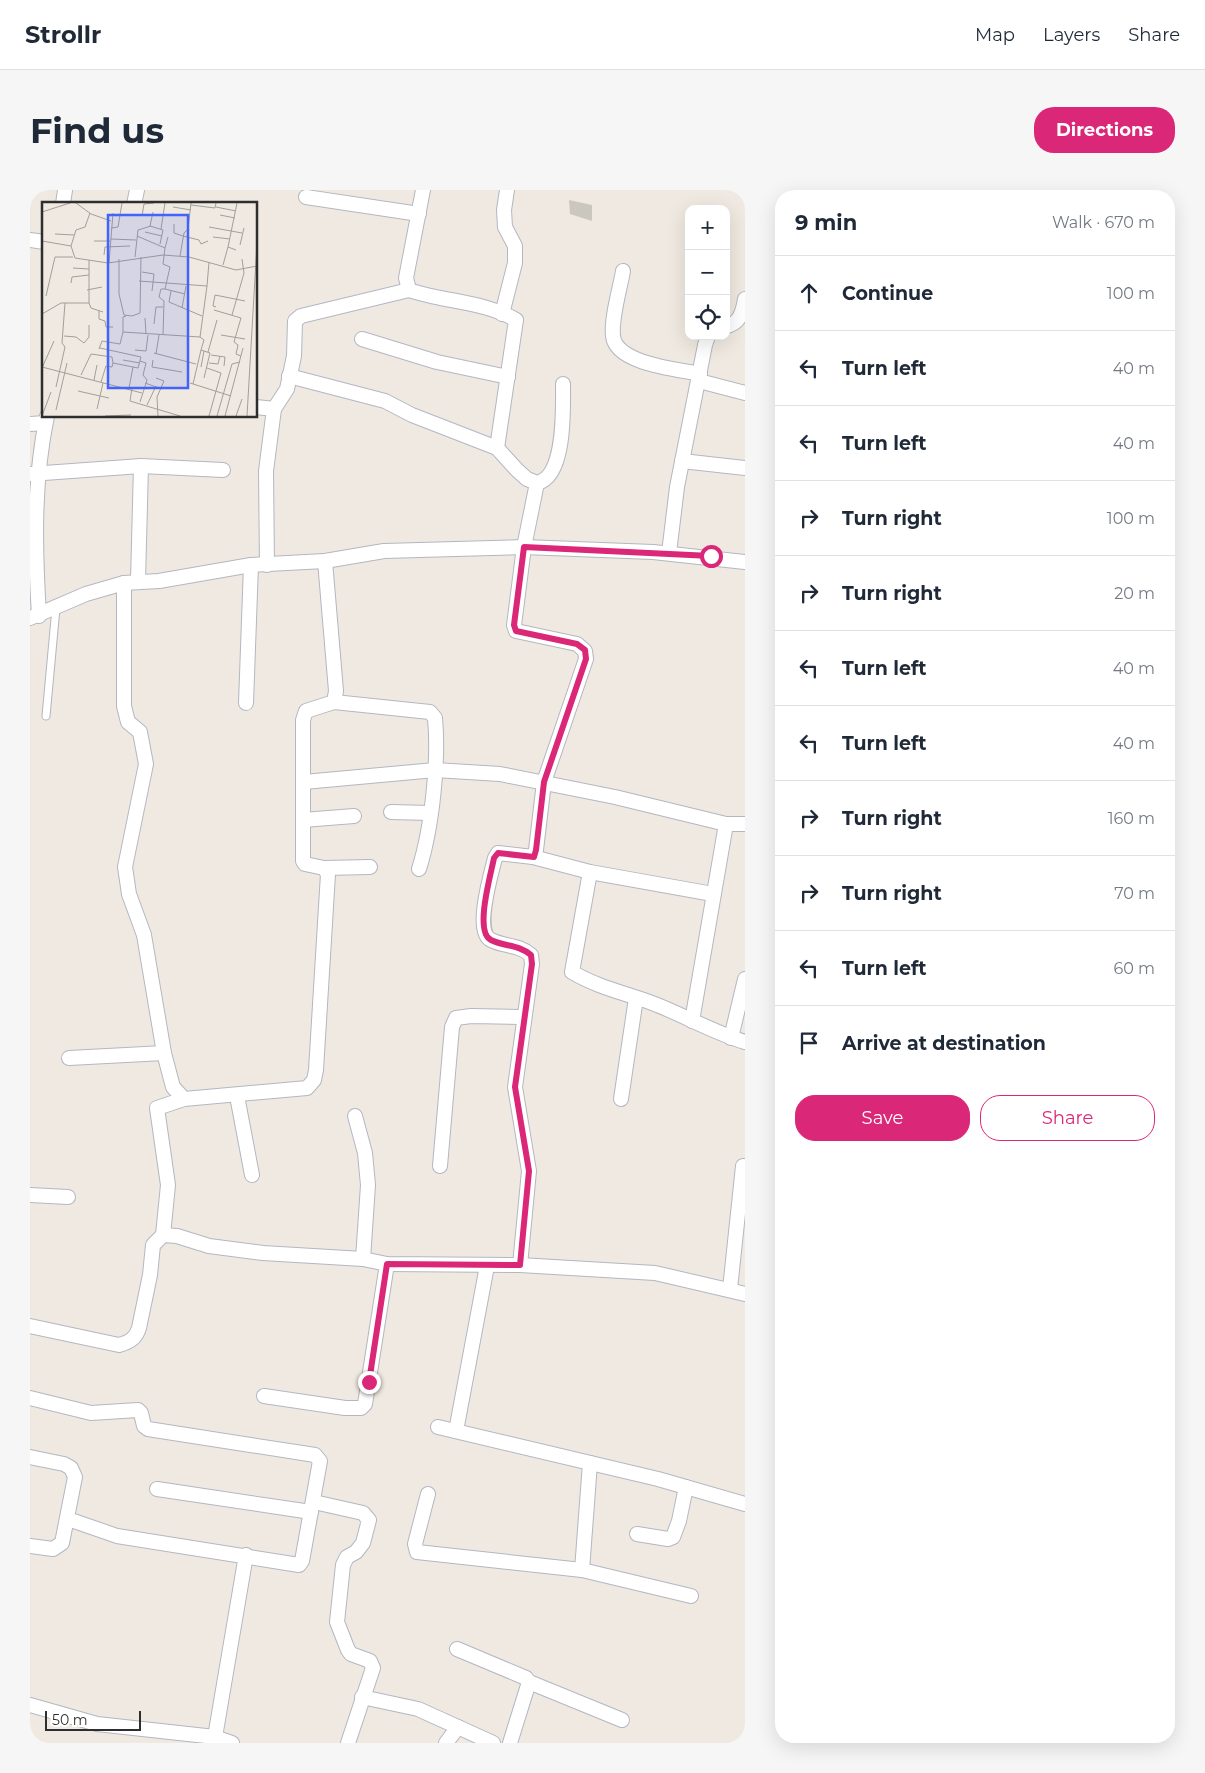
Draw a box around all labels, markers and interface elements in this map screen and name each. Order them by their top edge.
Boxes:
text: Strollr [25,20,101,49]
text: Map [975,24,1015,46]
text: Layers [1043,24,1100,46]
text: Share [1128,24,1180,46]
button: Directions [1034,107,1175,153]
text: Find us [30,109,164,152]
inset map [42,202,258,418]
map controls [685,205,730,340]
button: + [685,205,730,250]
text: 9 min [795,210,857,235]
text: Walk · 670 m [1052,213,1155,232]
button: − [685,250,730,295]
icon: ahead [795,279,823,307]
text: Continue [842,282,933,305]
text: 100 m [1107,284,1155,303]
button: locate [685,295,730,340]
icon: left [795,354,823,382]
text: Turn left [842,357,927,380]
text: 40 m [1113,359,1155,378]
icon: left [795,429,823,457]
text: Turn left [842,432,927,455]
text: 40 m [1113,434,1155,453]
icon: right [795,504,823,532]
text: Turn right [842,507,942,530]
text: 100 m [1107,509,1155,528]
route start [700,545,723,568]
icon: right [795,579,823,607]
text: Turn right [842,582,942,605]
text: 20 m [1114,584,1155,603]
icon: left [795,654,823,682]
text: Turn left [842,657,927,680]
text: 40 m [1113,659,1155,678]
icon: left [795,729,823,757]
text: Turn left [842,732,927,755]
text: 40 m [1113,734,1155,753]
icon: right [795,804,823,832]
text: Turn right [842,807,942,830]
text: 160 m [1108,809,1155,828]
icon: right [795,879,823,907]
text: Turn right [842,882,942,905]
text: 70 m [1114,884,1155,903]
icon: left [795,954,823,982]
text: Turn left [842,957,927,980]
text: 60 m [1113,959,1155,978]
icon: arrive [795,1029,823,1057]
text: Arrive at destination [842,1032,1046,1055]
button: Save [795,1095,970,1141]
button: Share [980,1095,1155,1141]
route end [358,1371,381,1394]
scale bar [45,1708,141,1731]
text: 50 m [52,1711,88,1729]

